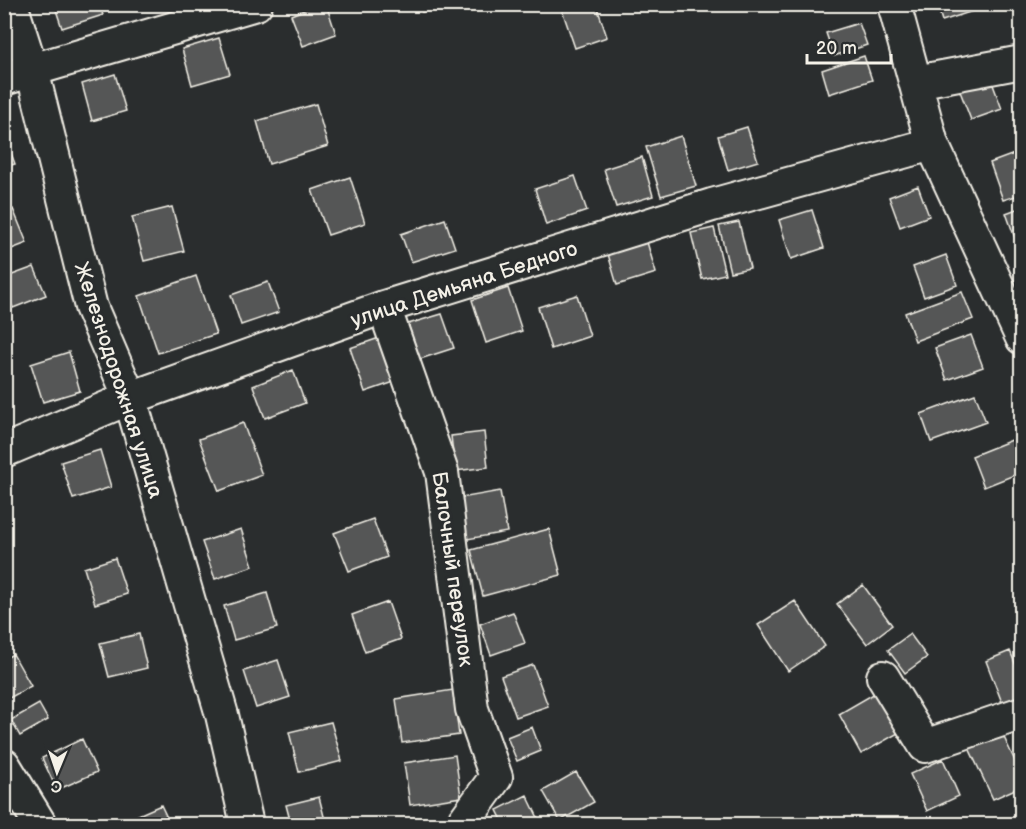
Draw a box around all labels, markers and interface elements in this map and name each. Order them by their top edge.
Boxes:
scale bar [807,27,891,65]
text: 20 m [816,38,857,59]
street label: улица Демьяна Бедного [348,236,581,333]
street label: Железнодорожная улица [69,259,169,502]
street label: Балочный переулок [426,470,479,668]
north arrow [27,742,87,802]
text: С [51,776,62,795]

